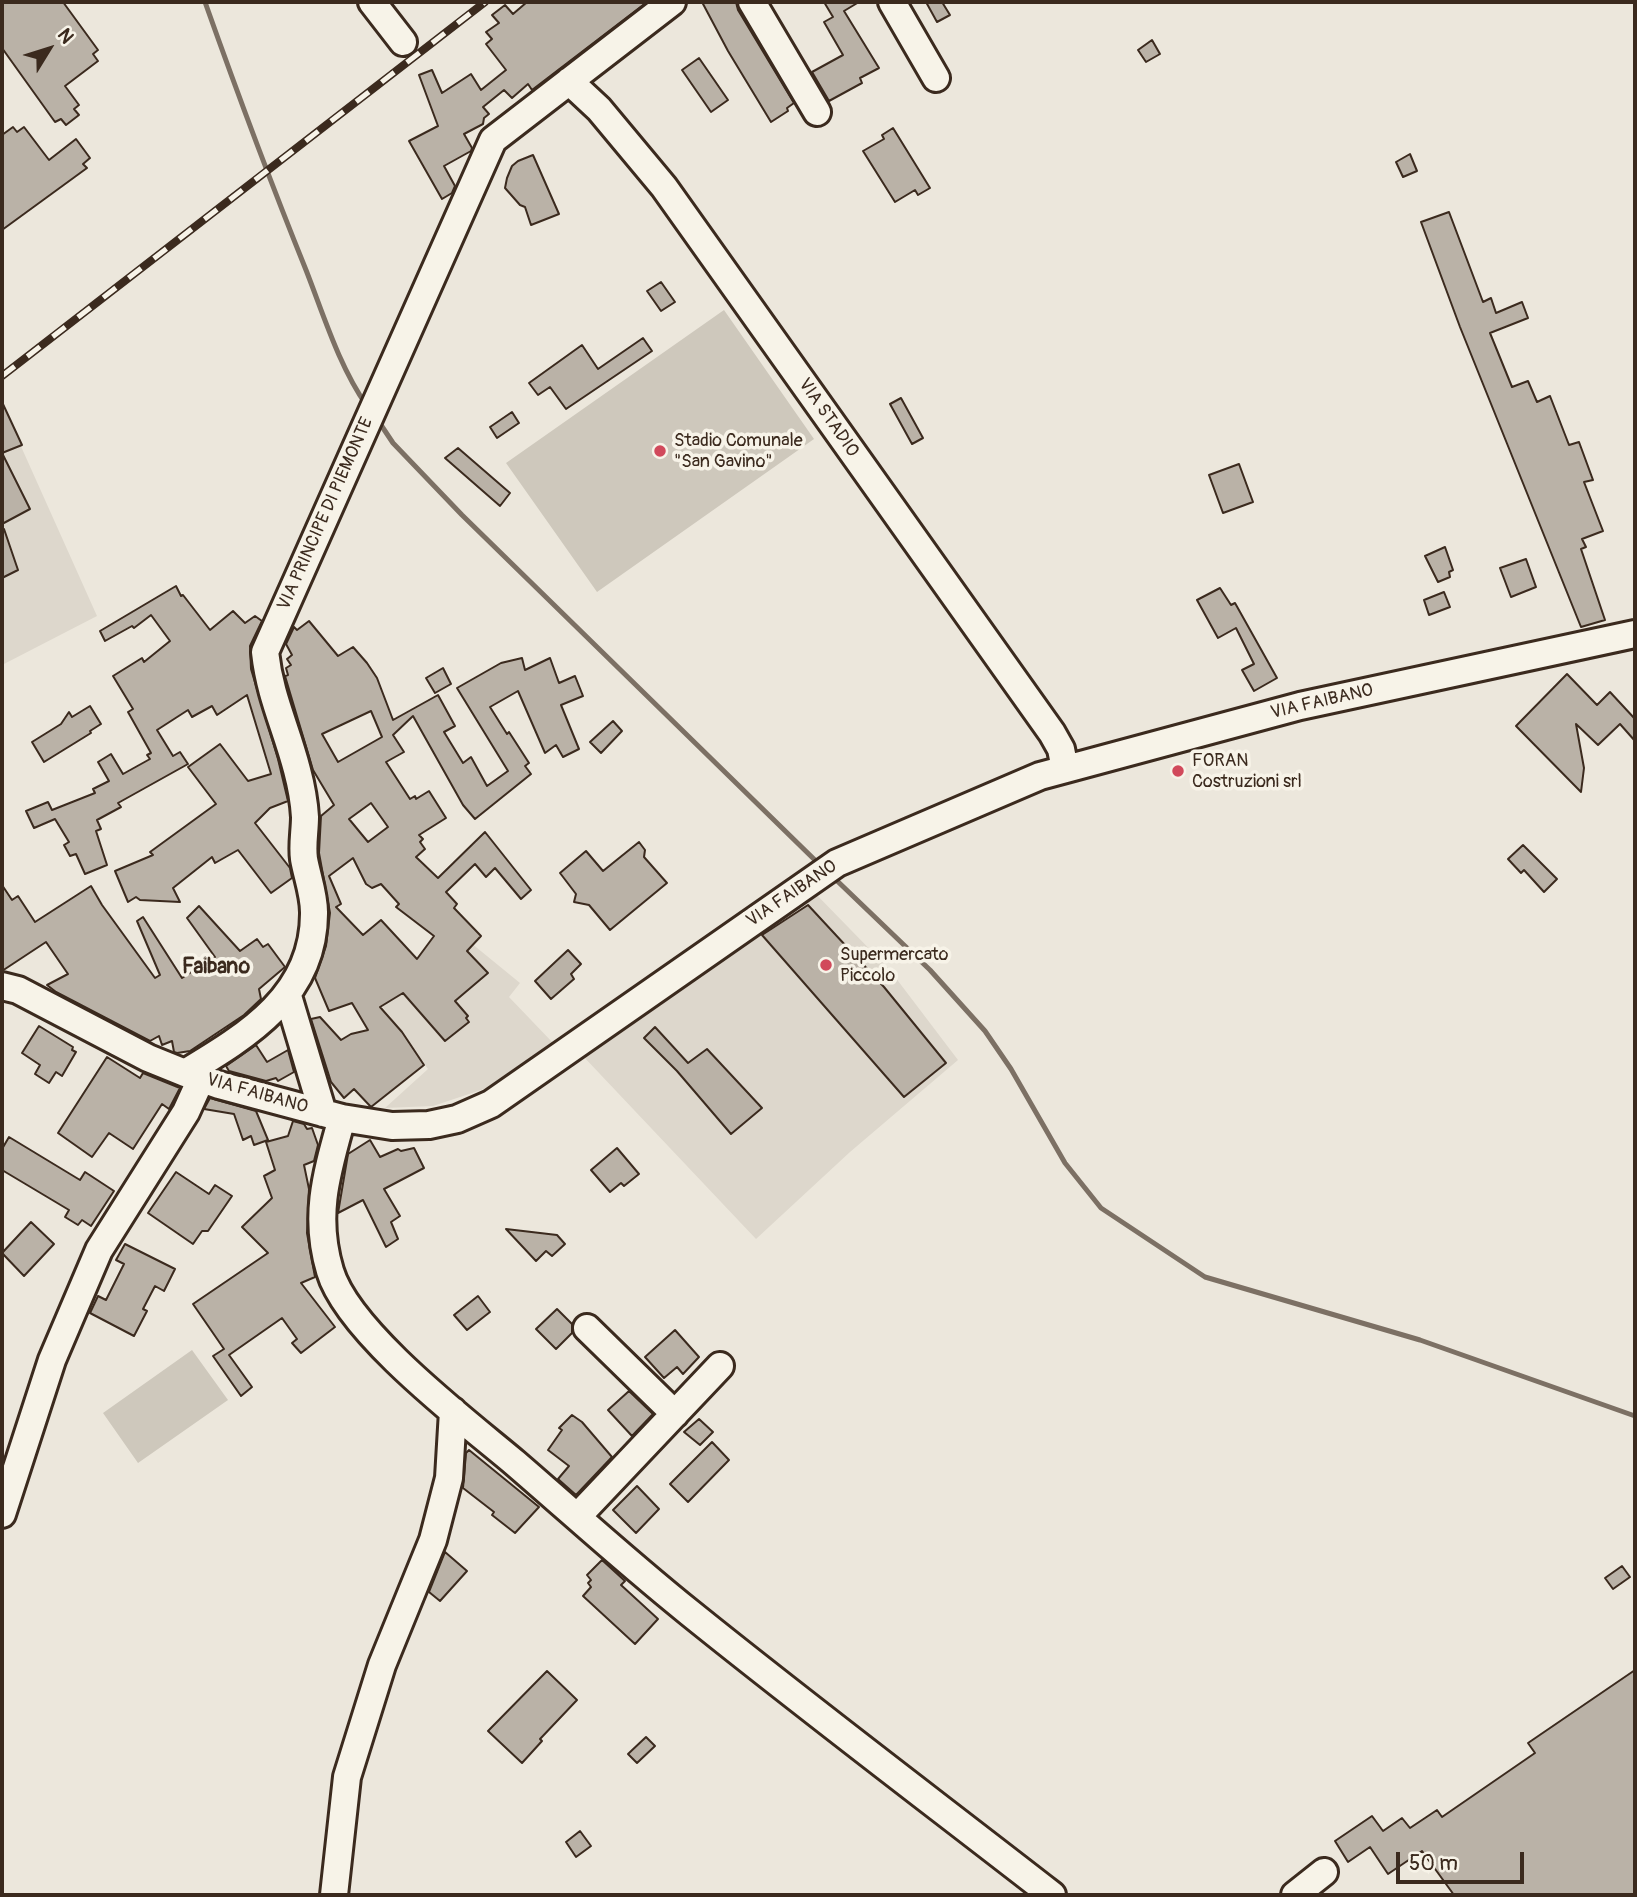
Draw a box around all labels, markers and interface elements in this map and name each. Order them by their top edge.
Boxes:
north arrow [14,14,84,84]
text: N [52,24,79,49]
street label: VIA STADIO [793,375,863,461]
street label: VIA PRINCIPE DI PIEMONTE [274,414,378,614]
place label: Stadio Comunale "San Gavino" [674,430,803,472]
marker: Stadio Comunale "San Gavino" [652,443,668,459]
street label: VIA FAIBANO [1269,680,1375,724]
place label: FORAN Costruzioni srl [1192,750,1302,792]
marker: FORAN Costruzioni srl [1170,763,1186,779]
street label: VIA FAIBANO [743,856,841,932]
place label: Supermercato Piccolo [840,944,949,986]
district label: Faibano [182,955,250,981]
marker: Supermercato Piccolo [818,957,834,973]
street label: VIA FAIBANO [204,1069,310,1119]
scale bar [1399,1838,1527,1882]
text: 50 m [1409,1850,1458,1877]

